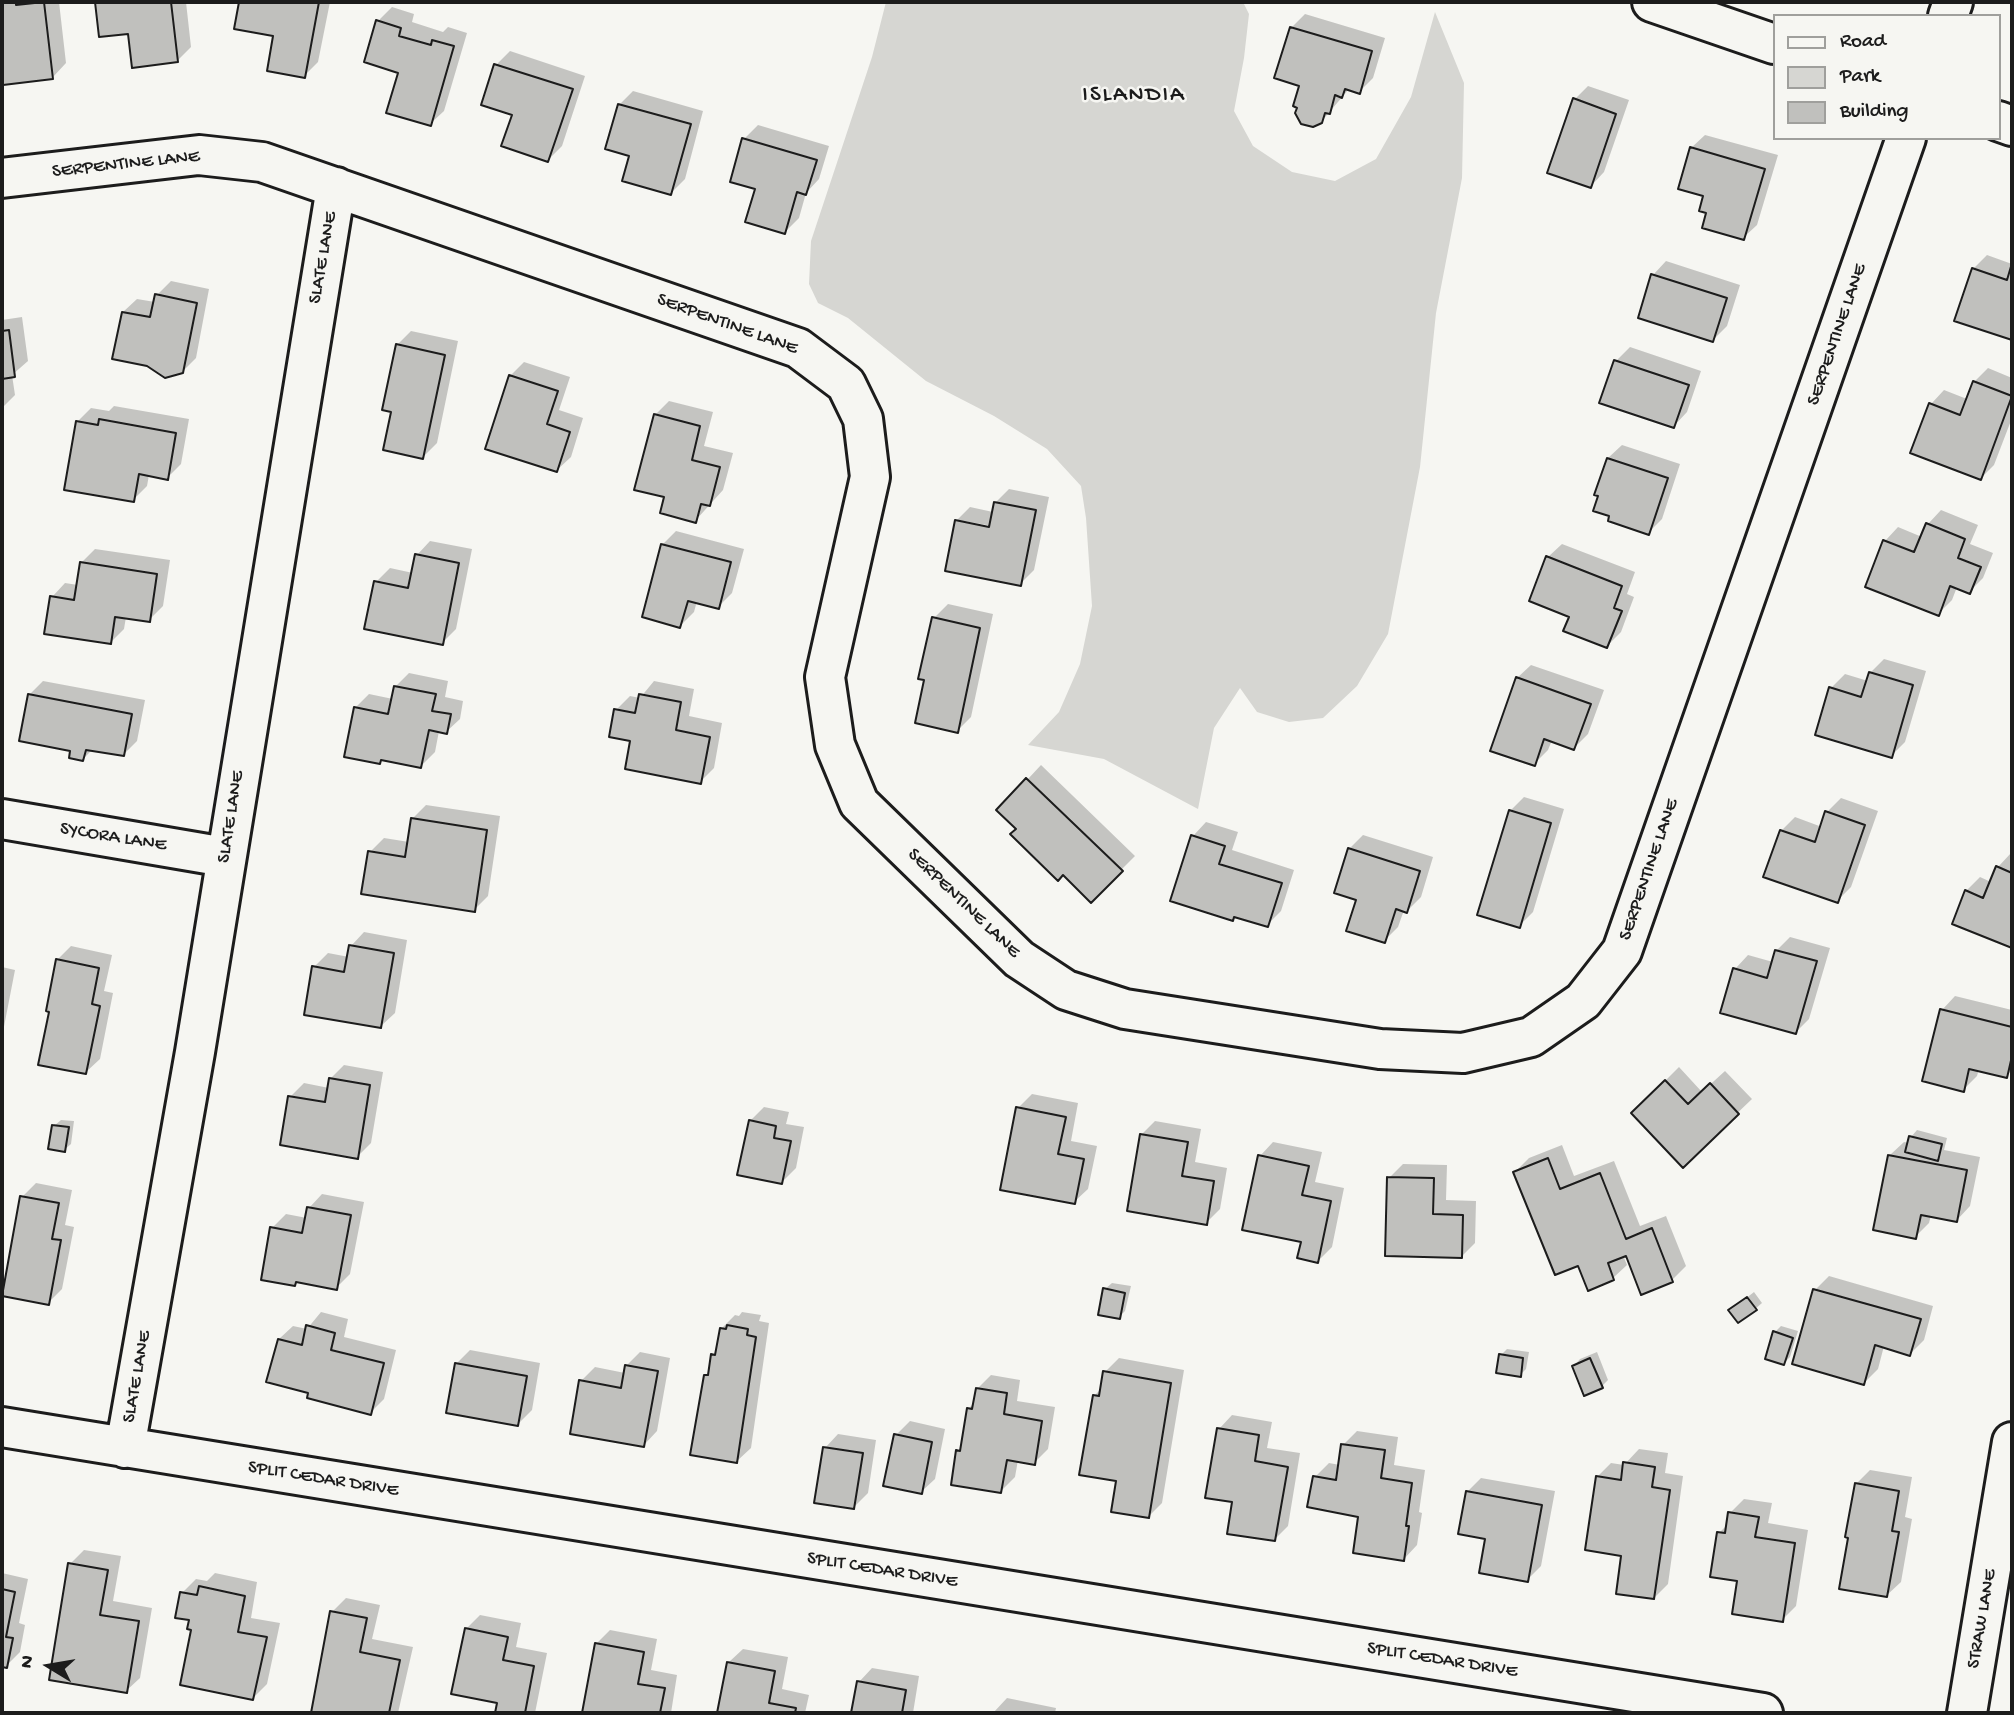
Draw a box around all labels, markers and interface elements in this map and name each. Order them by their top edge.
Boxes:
legend [1772,14,2000,140]
text: Road [1840,30,1886,55]
text: Park [1840,65,1880,90]
district label: ISLANDIA [1083,82,1185,110]
text: Building [1840,100,1909,125]
street label: SERPENTINE LANE [51,146,201,184]
street label: SLATE LANE [305,210,343,306]
street label: SERPENTINE LANE [1803,261,1873,409]
street label: SERPENTINE LANE [653,289,801,361]
street label: SLATE LANE [213,769,251,865]
street label: SERPENTINE LANE [1615,796,1685,944]
street label: SYCORA LANE [58,818,168,858]
street label: SERPENTINE LANE [902,844,1024,964]
street label: SLATE LANE [119,1329,157,1425]
street label: SPLIT CEDAR DRIVE [246,1457,400,1503]
street label: SPLIT CEDAR DRIVE [805,1548,959,1594]
street label: STRAW LANE [1963,1568,2003,1670]
north arrow [14,1631,84,1701]
street label: SPLIT CEDAR DRIVE [1365,1638,1519,1684]
text: N [15,1654,40,1670]

